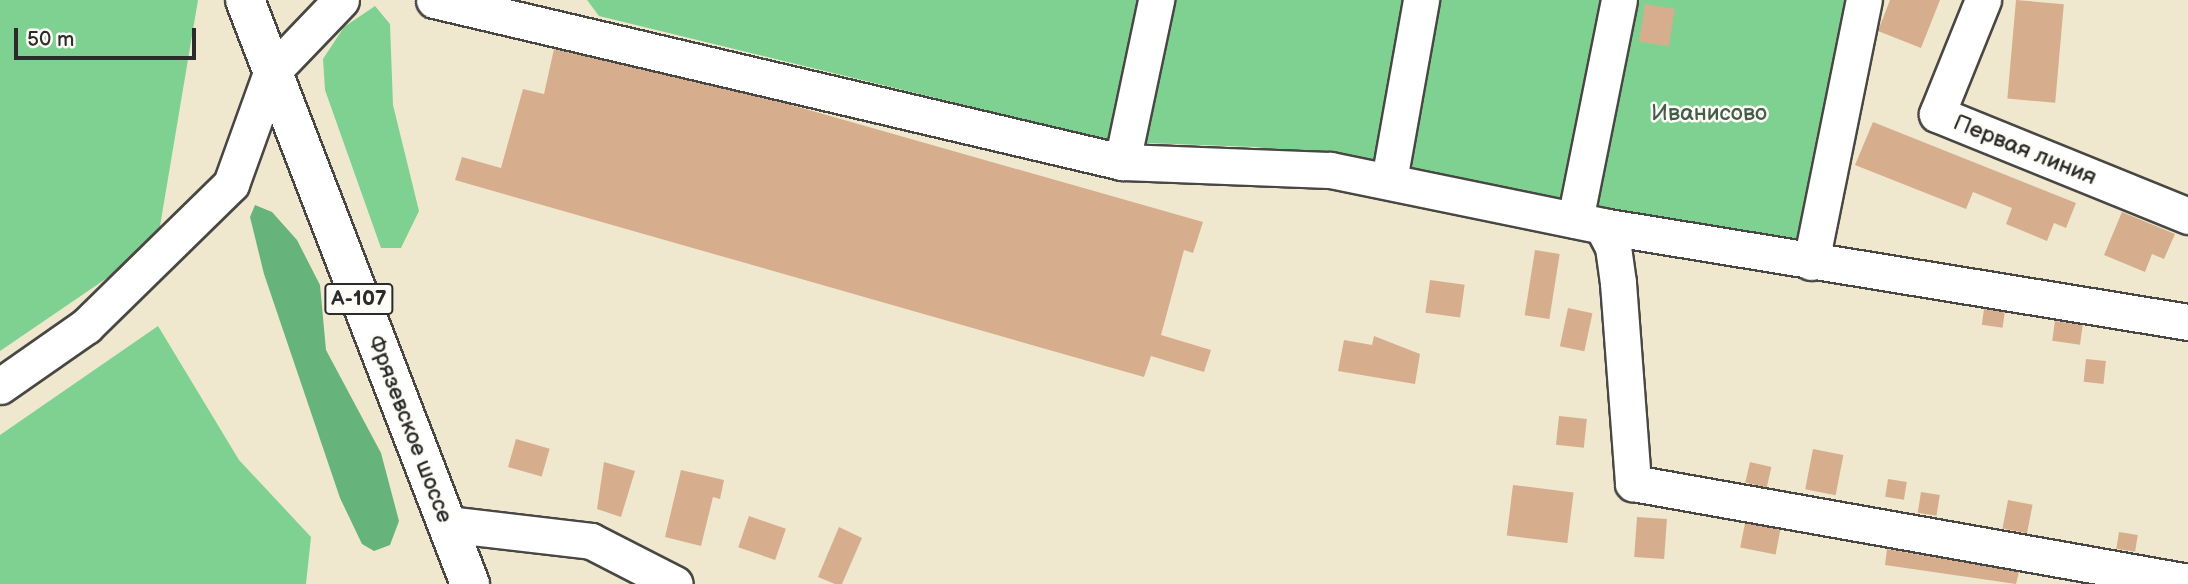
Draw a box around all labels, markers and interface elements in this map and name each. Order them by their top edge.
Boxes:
scale bar [18,14,200,58]
text: 50 m [27,27,74,52]
park label: Иванисово [1651,99,1767,127]
street label: Первая линия [1949,109,2101,191]
road number: А-107 [324,282,394,316]
street label: Фрязевское шоссе [362,331,458,527]

